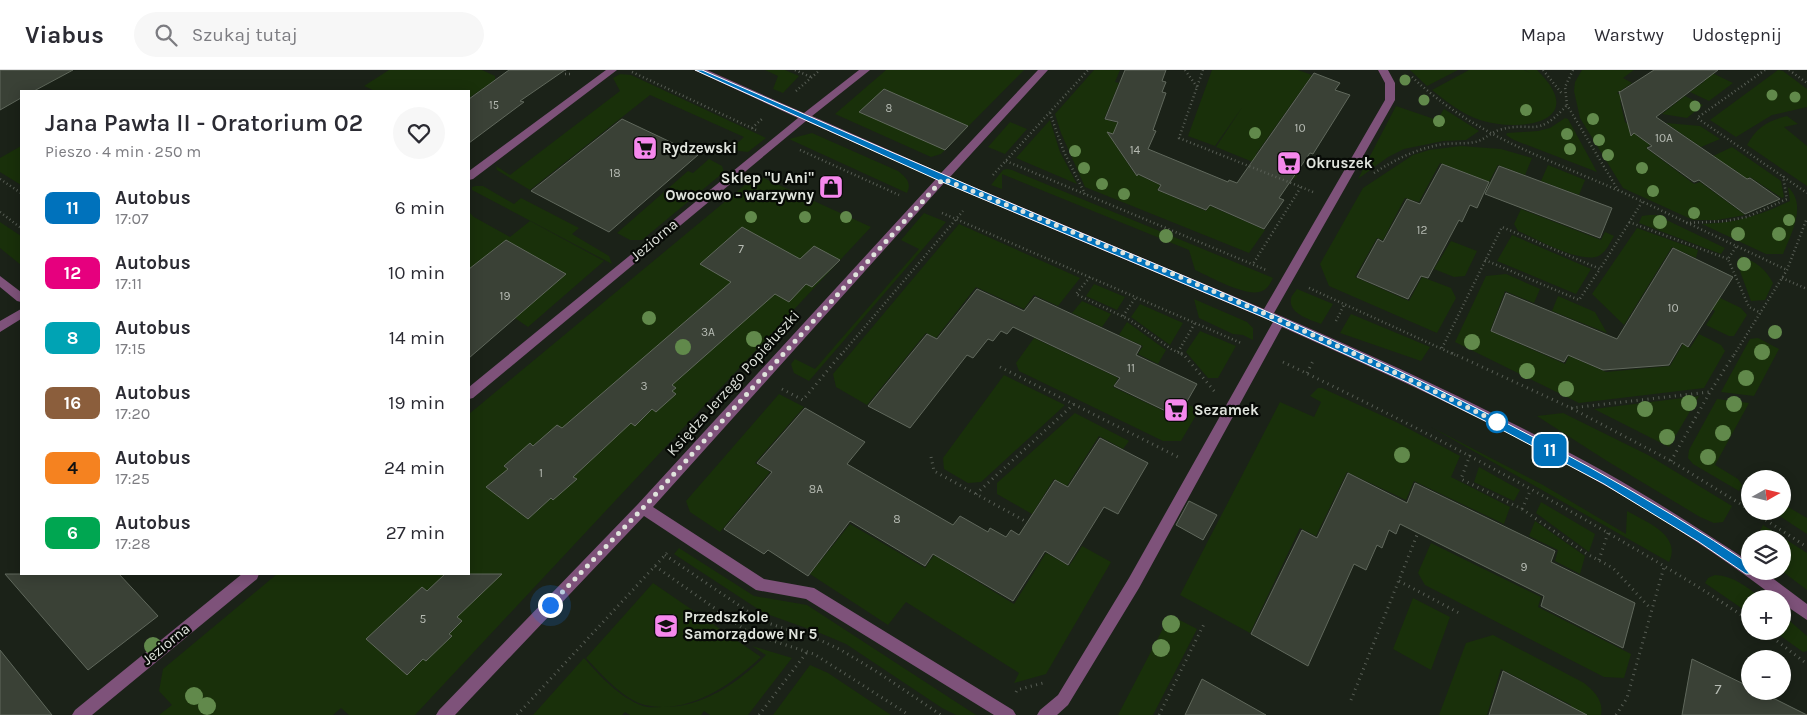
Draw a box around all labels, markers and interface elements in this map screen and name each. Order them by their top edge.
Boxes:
search box [134,12,484,57]
text: Viabus [25,21,104,49]
icon: search [152,21,180,49]
text: Szukaj tutaj [192,24,298,46]
text: Mapa [1521,24,1566,46]
text: Warstwy [1594,24,1664,46]
text: Udostępnij [1692,24,1782,46]
house number: 15 [489,99,499,112]
house number: 8 [886,102,893,115]
button: heart [393,107,445,159]
text: Jana Pawła II - Oratorium 02 [45,109,363,137]
house number: 10 [1294,121,1306,135]
house number: 10A [1655,131,1673,145]
supermarket icon: Rydzewski [632,135,658,161]
place label: Rydzewski [662,139,737,157]
text: Pieszo · 4 min · 250 m [45,142,201,161]
house number: 14 [1130,143,1141,157]
supermarket icon: Okruszek [1276,150,1302,176]
place label: Okruszek [1306,154,1373,172]
house number: 18 [609,166,621,180]
place label: Sklep "U Ani" Owocowo - warzywny [665,169,814,204]
shop icon: Sklep "U Ani" Owocowo - warzywny [818,174,844,200]
text: Autobus [115,187,191,209]
text: 11 [66,197,79,219]
text: 6 min [395,197,445,219]
text: 17:07 [115,209,149,228]
street label: Jeziorna [627,215,681,265]
house number: 12 [1417,223,1428,237]
house number: 7 [738,242,744,256]
text: Autobus [115,252,191,274]
text: 12 [64,262,81,284]
text: 10 min [388,262,445,284]
text: 17:11 [115,274,142,293]
house number: 19 [500,289,510,303]
house number: 10 [1667,301,1679,315]
street label: Księdza Jerzego Popiełuszki [663,306,803,460]
text: Autobus [115,317,191,339]
house number: 3A [701,325,715,339]
text: 8 [67,327,78,349]
text: 14 min [389,327,445,349]
text: 17:15 [115,339,146,358]
house number: 11 [1127,361,1135,375]
house number: 3 [640,379,648,393]
text: Autobus [115,382,191,404]
text: 16 [64,392,81,414]
text: 19 min [388,392,445,414]
supermarket icon: Sezamek [1163,397,1189,423]
place label: Sezamek [1194,401,1259,419]
text: 17:20 [115,404,150,423]
unlabelled marker [1486,411,1508,433]
line badge: 11 [1528,434,1572,466]
text: 11 [1544,439,1556,461]
text: Autobus [115,447,191,469]
text: 4 [67,457,78,479]
text: 24 min [384,457,445,479]
house number: 1 [539,466,543,480]
text: 17:25 [115,469,150,488]
north arrow [1741,470,1791,520]
map controls [1741,470,1791,700]
house number: 8A [809,482,823,496]
text: Autobus [115,512,191,534]
house number: 8 [893,512,901,526]
text: 6 [67,522,78,544]
text: 27 min [386,522,445,544]
button: layers [1741,530,1791,580]
text: 17:28 [115,534,151,553]
house number: 9 [1521,560,1528,574]
button: + [1741,590,1791,640]
your location [538,593,563,618]
place label: Przedszkole Samorządowe Nr 5 [684,608,817,643]
house number: 5 [420,612,427,626]
school or university icon: Przedszkole Samorządowe Nr 5 [653,613,679,639]
street label: Jeziorna [138,619,194,669]
button: − [1741,650,1791,700]
house number: 7 [1714,680,1722,698]

